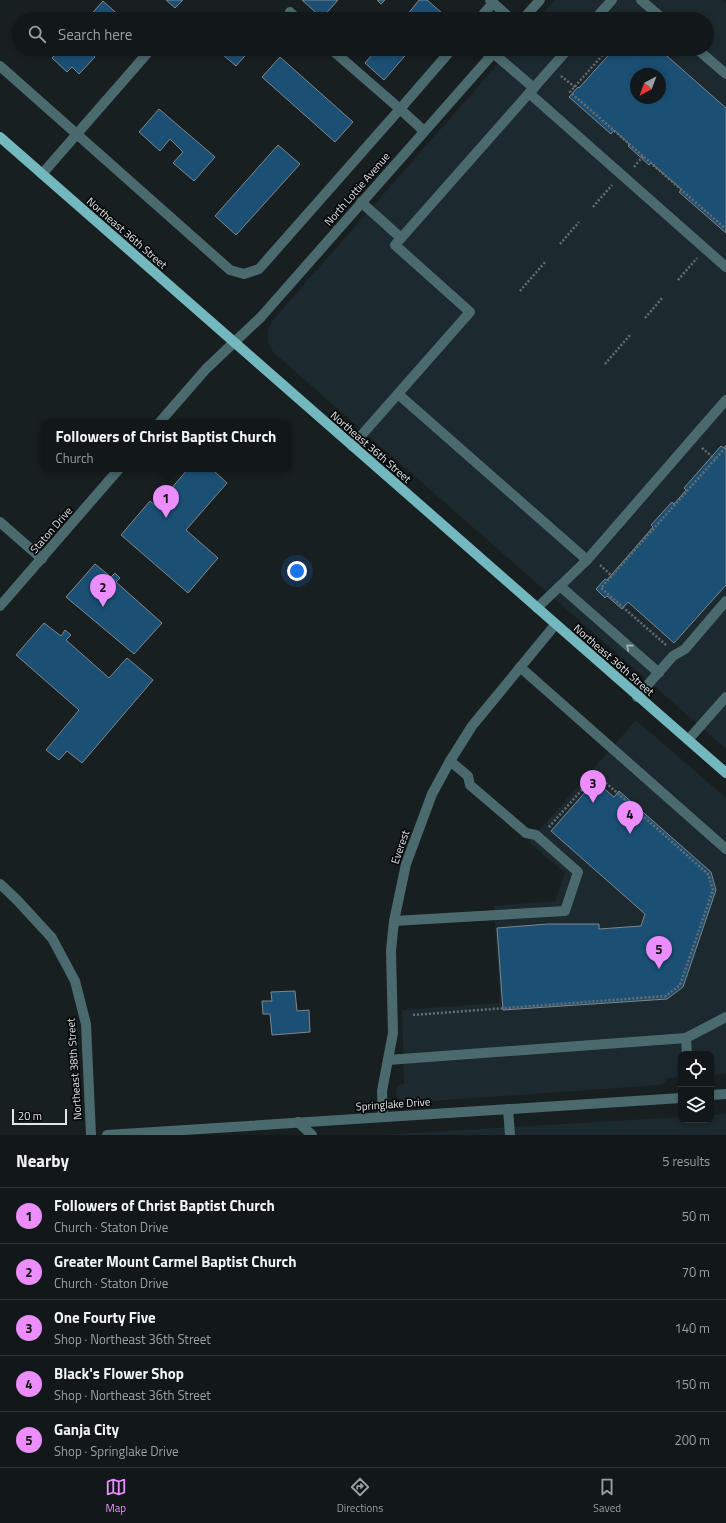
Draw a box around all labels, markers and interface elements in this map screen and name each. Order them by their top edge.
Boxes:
search box [12,12,714,56]
icon: search [26,23,48,45]
text: Search here [58,23,132,46]
north arrow [630,68,666,104]
street label: North Lottie Avenue [321,148,394,229]
street label: Northeast 36th Street [83,193,171,273]
street label: Northeast 36th Street [327,407,415,487]
popup [41,420,291,472]
text: Followers of Christ Baptist Church [56,425,276,448]
text: Church [56,448,94,468]
pin: 1 [153,485,179,518]
street label: Staton Drive [26,503,76,557]
your location [287,561,307,581]
pin: 2 [90,574,116,607]
street label: Northeast 36th Street [570,620,658,700]
one-way arrow [627,645,634,652]
pin: 3 [580,770,606,803]
pin: 4 [617,801,643,834]
street label: Everest [387,828,413,866]
pin: 5 [646,936,672,969]
street label: Northeast 38th Street [62,1017,86,1120]
map controls [678,1051,714,1123]
button: locate [678,1051,714,1087]
button: layers [678,1087,714,1123]
street label: Springlake Drive [355,1093,431,1115]
scale bar [12,1107,67,1126]
text: 20 m [18,1108,42,1124]
text: Nearby [16,1148,69,1174]
text: 5 results [662,1151,710,1171]
text: Followers of Christ Baptist Church [54,1194,275,1217]
text: 1 [25,1206,33,1226]
text: 50 m [682,1206,710,1226]
text: Church · Staton Drive [54,1217,168,1237]
text: Greater Mount Carmel Baptist Church [54,1250,297,1273]
text: 2 [25,1262,33,1282]
text: 70 m [682,1262,710,1282]
text: Church · Staton Drive [54,1273,168,1293]
text: One Fourty Five [54,1306,156,1329]
text: 3 [25,1318,33,1338]
text: 140 m [674,1318,710,1338]
text: Shop · Northeast 36th Street [54,1329,211,1349]
text: Black's Flower Shop [54,1362,184,1385]
text: 4 [25,1374,33,1394]
text: 150 m [674,1374,710,1394]
text: Shop · Northeast 36th Street [54,1385,211,1405]
text: Ganja City [54,1418,119,1441]
text: 5 [25,1430,33,1450]
text: 200 m [674,1430,710,1450]
text: Shop · Springlake Drive [54,1441,179,1461]
tab: Map [105,1476,127,1516]
tab: Directions [337,1476,383,1516]
tab: Saved [593,1476,621,1516]

